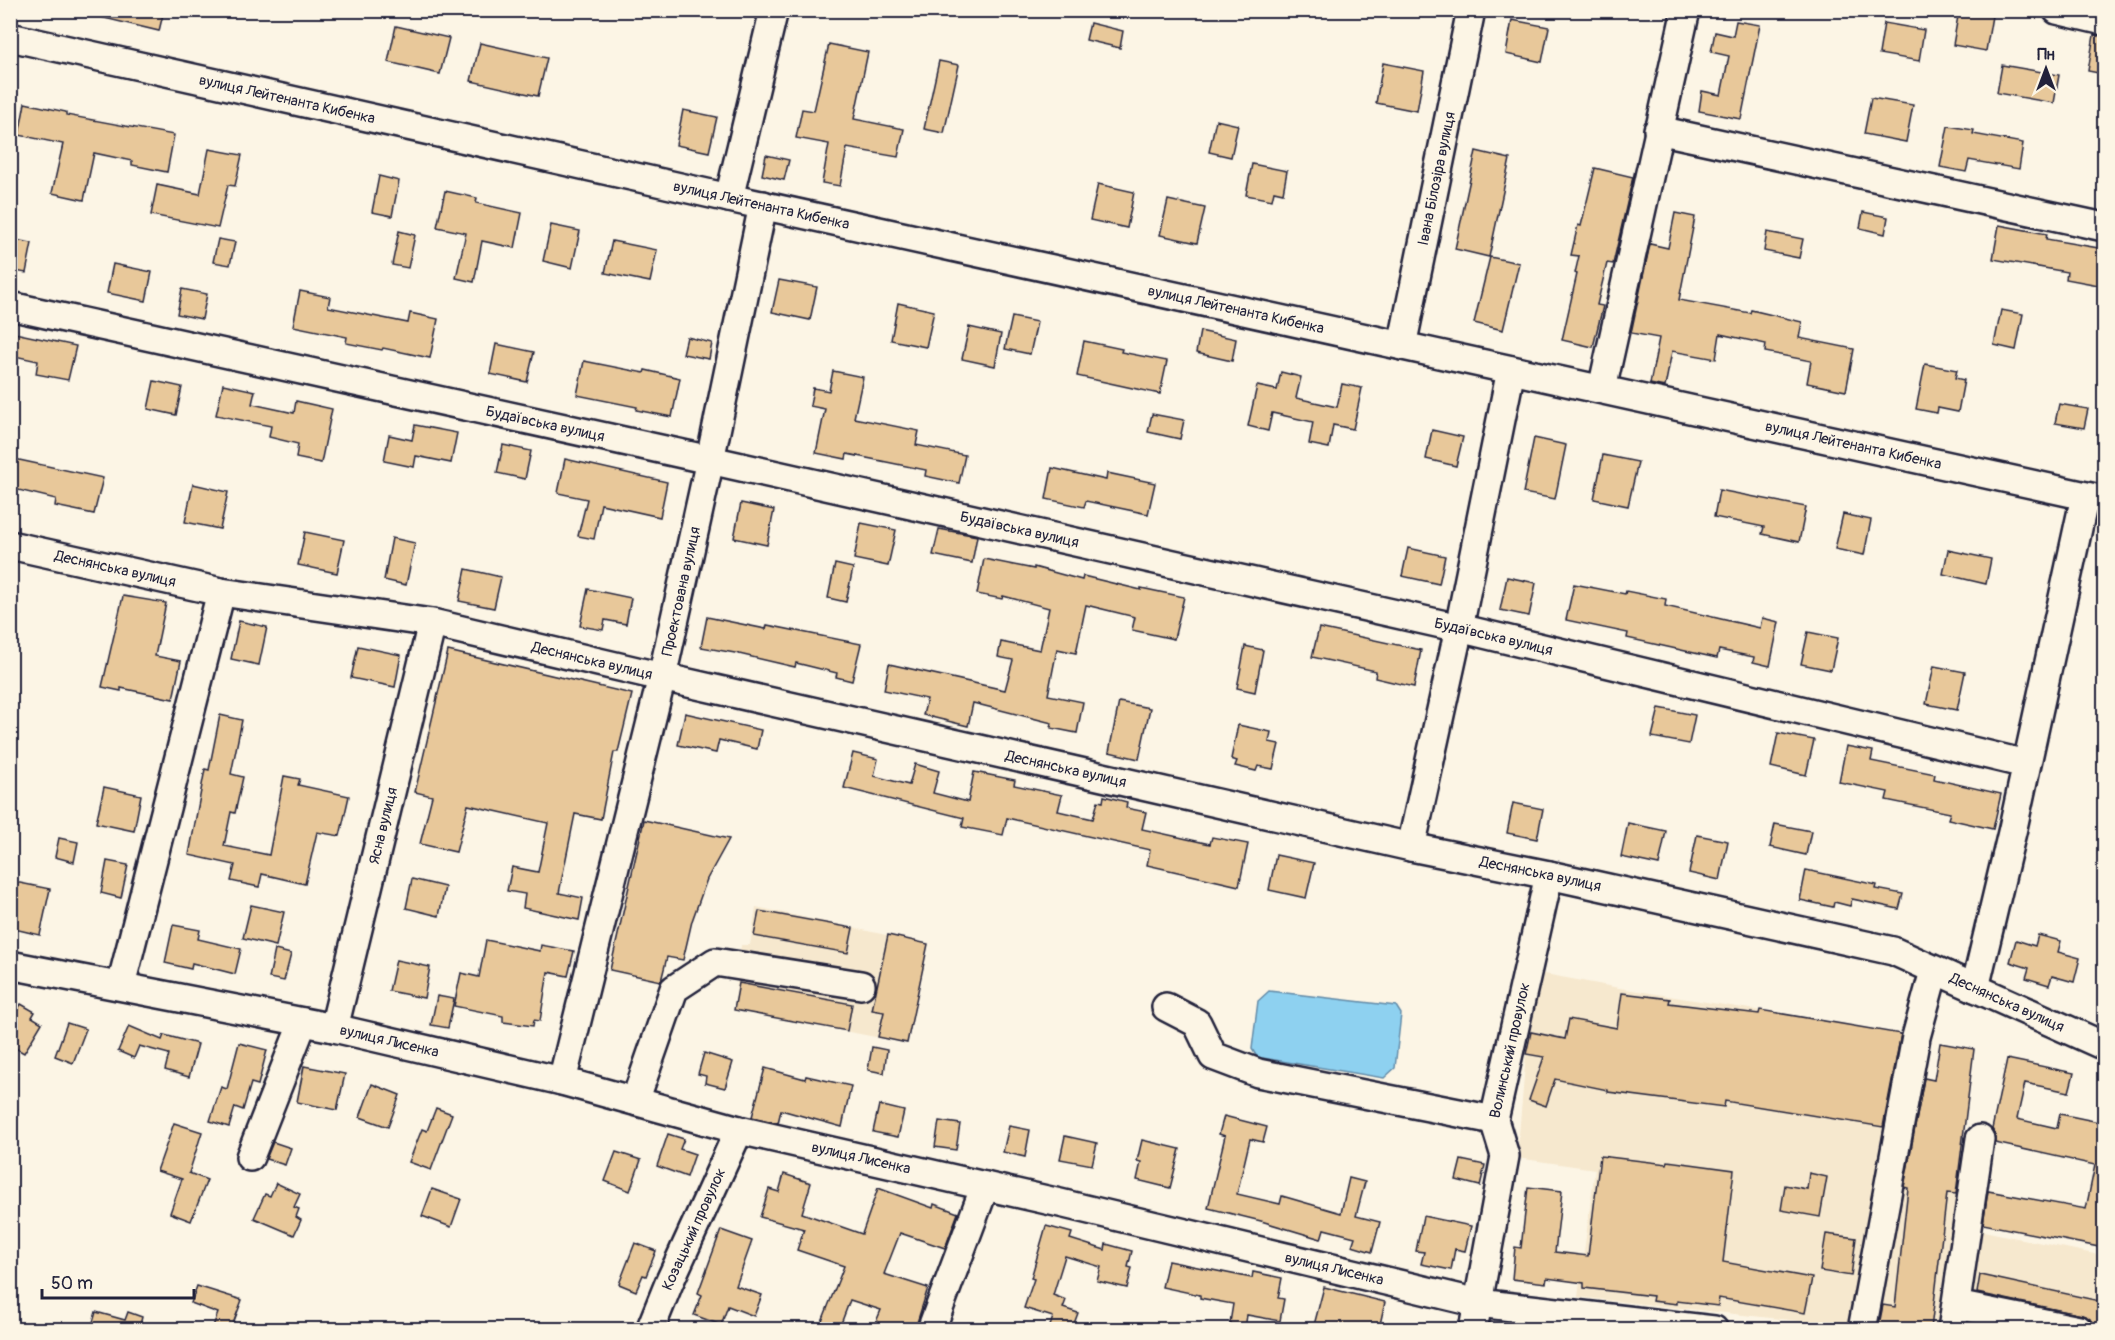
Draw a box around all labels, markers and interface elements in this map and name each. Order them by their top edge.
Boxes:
north arrow [2016,39,2076,99]
text: Пн [2037,45,2055,65]
street label: вулиця Лейтенанта Кибенка [197,70,377,128]
street label: Івана Білозіра вулиця [1413,110,1459,247]
street label: вулиця Лейтенанта Кибенка [671,176,851,234]
street label: вулиця Лейтенанта Кибенка [1146,281,1326,338]
street label: Будаївська вулиця [484,401,606,446]
street label: вулиця Лейтенанта Кибенка [1763,416,1943,474]
street label: Будаївська вулиця [958,507,1081,552]
street label: Проектована вулиця [657,525,704,658]
street label: Деснянська вулиця [52,546,178,591]
street label: Будаївська вулиця [1433,613,1555,660]
street label: Деснянська вулиця [529,637,654,684]
street label: Деснянська вулиця [1003,746,1128,792]
street label: Ясна вулиця [364,785,401,866]
street label: Деснянська вулиця [1477,852,1603,896]
street label: Деснянська вулиця [1946,968,2067,1036]
street label: Волинський провулок [1485,980,1534,1120]
street label: вулиця Лисенка [338,1020,441,1062]
street label: вулиця Лисенка [810,1137,912,1178]
street label: Козацький провулок [658,1165,730,1293]
street label: вулиця Лисенка [1283,1248,1386,1290]
scale bar [42,1262,194,1300]
text: 50 m [51,1272,93,1295]

